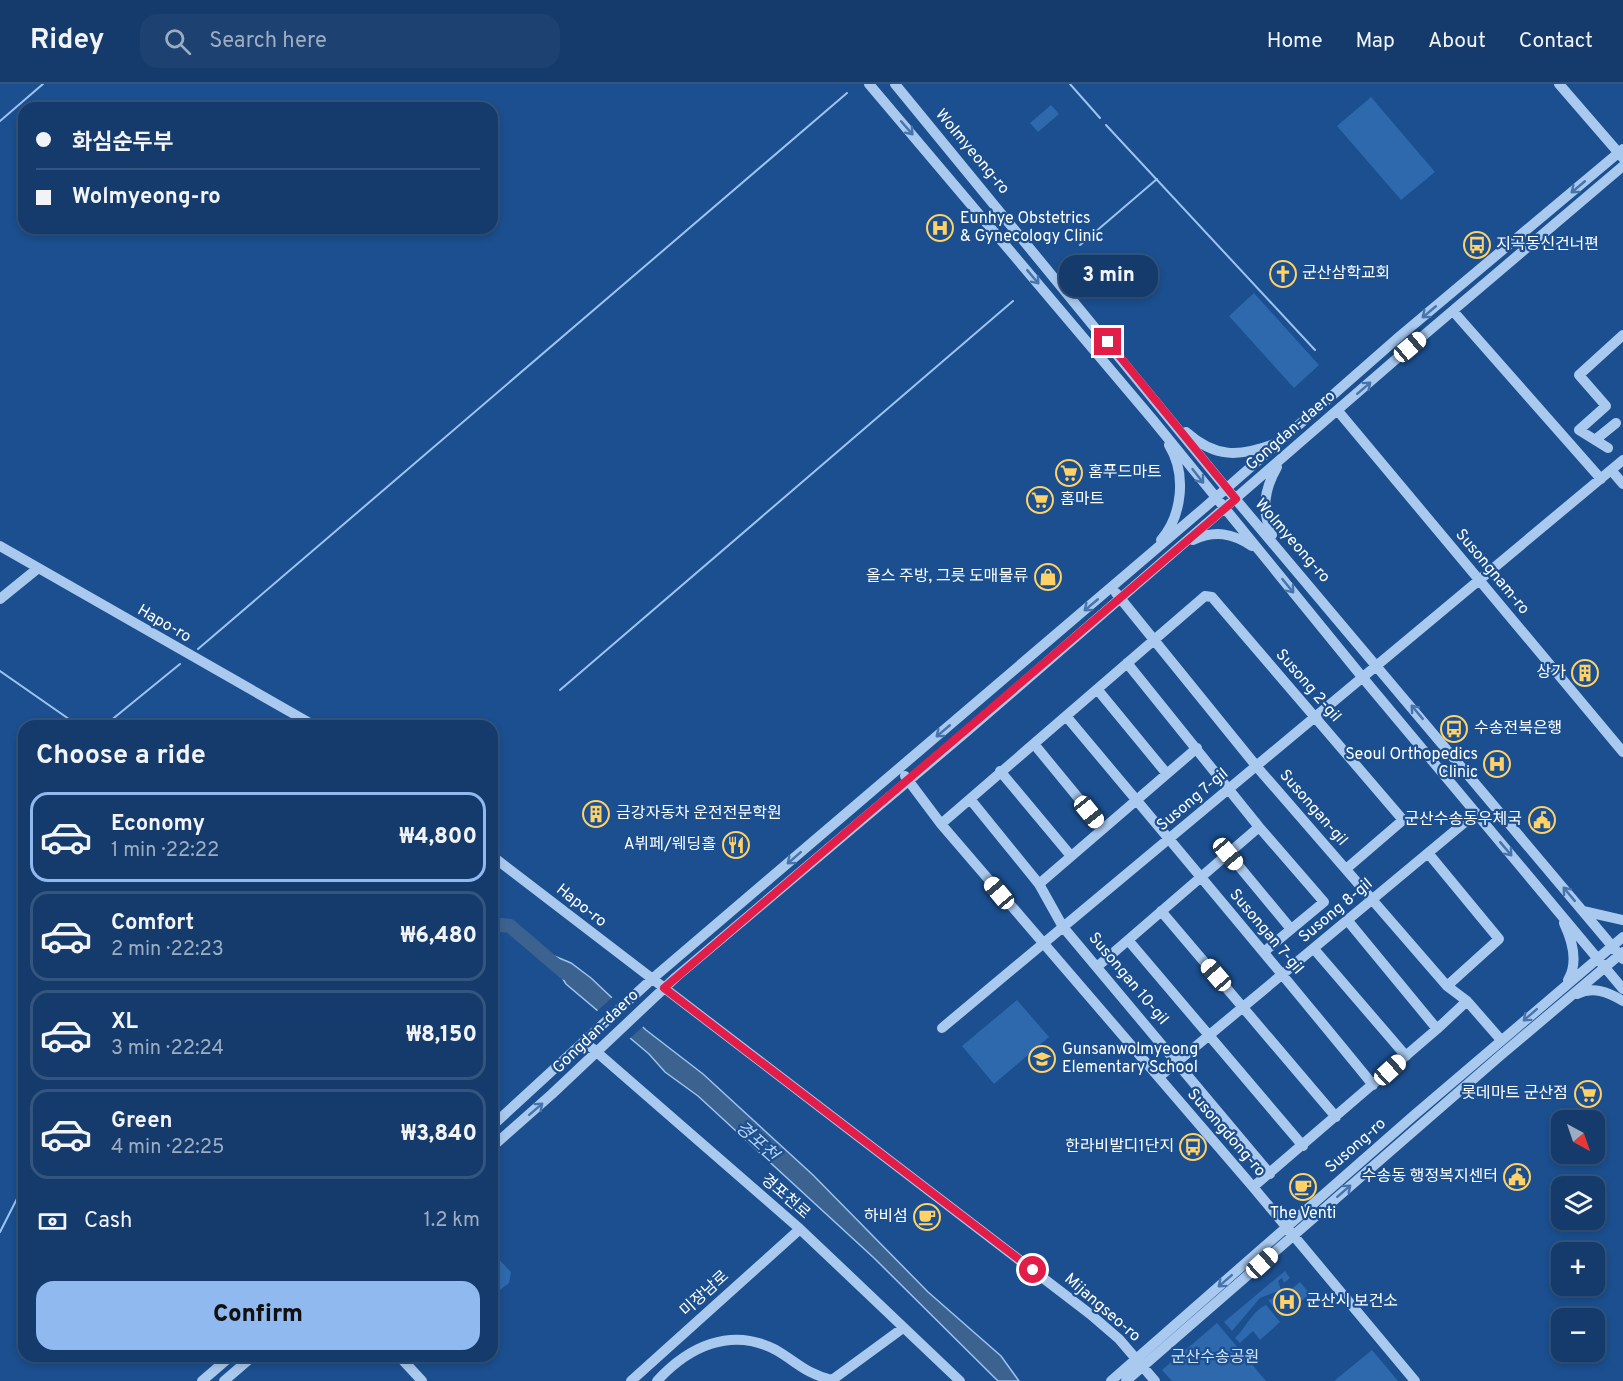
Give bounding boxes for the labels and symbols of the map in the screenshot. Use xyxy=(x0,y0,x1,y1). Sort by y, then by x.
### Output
street label: Wolmyeong-ro xyxy=(931,105,1014,199)
one-way arrow xyxy=(900,120,914,135)
one-way arrow xyxy=(1571,180,1586,194)
place label: Eunhye Obstetrics & Gynecology Clinic xyxy=(960,209,1104,247)
hospital icon: Eunhye Obstetrics & Gynecology Clinic xyxy=(925,213,955,243)
bus stop icon: 지곡동신건너편 xyxy=(1462,230,1492,260)
place label: 지곡동신건너편 xyxy=(1496,235,1599,255)
callout: 3 min xyxy=(1058,255,1158,297)
church icon: 군산삼학교회 xyxy=(1268,259,1298,289)
place label: 군산삼학교회 xyxy=(1302,264,1390,284)
one-way arrow xyxy=(1026,269,1040,284)
one-way arrow xyxy=(1421,306,1437,319)
route end xyxy=(1094,328,1121,355)
car xyxy=(1390,329,1430,365)
one-way arrow xyxy=(1356,381,1371,395)
street label: Gongdan-daero xyxy=(1242,387,1340,475)
supermarket icon: 홈푸드마트 xyxy=(1054,458,1084,488)
place label: 홈푸드마트 xyxy=(1088,463,1162,483)
one-way arrow xyxy=(1191,467,1204,483)
supermarket icon: 홈마트 xyxy=(1025,485,1055,515)
place label: 홈마트 xyxy=(1060,490,1104,510)
street label: Wolmyeong-ro xyxy=(1250,495,1334,587)
street label: Susongnam-ro xyxy=(1450,525,1534,619)
shop icon: 올스 주방, 그릇 도매물류 xyxy=(1033,562,1063,592)
place label: 올스 주방, 그릇 도매물류 xyxy=(866,567,1028,587)
one-way arrow xyxy=(1282,578,1295,594)
one-way arrow xyxy=(1084,598,1099,612)
street label: Hapo-ro xyxy=(134,601,194,647)
street label: Susong 2-gil xyxy=(1271,645,1345,727)
building icon: 상가 xyxy=(1570,658,1600,688)
place label: 상가 xyxy=(1537,663,1566,683)
one-way arrow xyxy=(1410,705,1424,720)
bus stop icon: 수송전북은행 xyxy=(1439,714,1469,744)
place label: 수송전북은행 xyxy=(1474,719,1562,739)
one-way arrow xyxy=(936,724,951,738)
place label: Seoul Orthopedics Clinic xyxy=(1345,745,1478,783)
hospital icon: Seoul Orthopedics Clinic xyxy=(1482,749,1512,779)
street label: Susong 7-gil xyxy=(1153,764,1233,836)
street label: Susongan-gil xyxy=(1274,766,1352,850)
car xyxy=(1071,792,1107,832)
building icon: 금강자동차 운전전문학원 xyxy=(581,799,611,829)
place label: 금강자동차 운전전문학원 xyxy=(616,804,782,824)
public building icon: 군산수송동우체국 xyxy=(1527,805,1557,835)
place label: 군산수송동우체국 xyxy=(1404,810,1522,830)
restaurant icon: A뷔페/웨딩홀 xyxy=(721,830,751,860)
car xyxy=(1210,834,1246,874)
place label: A뷔페/웨딩홀 xyxy=(624,835,716,855)
one-way arrow xyxy=(1500,841,1513,857)
one-way arrow xyxy=(787,850,803,864)
car xyxy=(981,873,1017,913)
street label: Susong 8-gil xyxy=(1295,874,1377,948)
street label: Hapo-ro xyxy=(552,880,610,932)
street label: Susongan 7-gil xyxy=(1225,885,1307,979)
one-way arrow xyxy=(1562,887,1576,902)
street label: Susongan 10-gil xyxy=(1084,929,1172,1029)
car xyxy=(1197,956,1235,994)
street label: Gongdan-daero xyxy=(549,986,643,1078)
one-way arrow xyxy=(1523,1008,1538,1022)
place label: Gunsanwolmyeong Elementary School xyxy=(1062,1040,1198,1078)
school or university icon: Gunsanwolmyeong Elementary School xyxy=(1027,1044,1057,1074)
car xyxy=(1371,1051,1409,1089)
supermarket icon: 롯데마트 군산점 xyxy=(1573,1079,1603,1109)
place label: 롯데마트 군산점 xyxy=(1461,1084,1568,1104)
street label: Susongdong-ro xyxy=(1182,1085,1270,1181)
one-way arrow xyxy=(528,1102,543,1116)
north arrow xyxy=(1551,1110,1605,1164)
street label: Susong-ro xyxy=(1321,1114,1391,1178)
water label: 경포천 xyxy=(730,1117,784,1169)
bus stop icon: 한라비발디1단지 xyxy=(1178,1132,1208,1162)
place label: 한라비발디1단지 xyxy=(1065,1137,1174,1157)
public building icon: 수송동 행정복지센터 xyxy=(1502,1162,1532,1192)
place label: 수송동 행정복지센터 xyxy=(1362,1167,1498,1187)
street label: 경포천로 xyxy=(756,1170,814,1224)
cafe icon: The Venti xyxy=(1288,1172,1318,1202)
one-way arrow xyxy=(1336,1184,1352,1197)
cafe icon: 하비섬 xyxy=(912,1202,942,1232)
place label: The Venti xyxy=(1270,1204,1336,1224)
place label: 하비섬 xyxy=(864,1207,908,1227)
car xyxy=(1243,1244,1281,1282)
route start xyxy=(1019,1256,1046,1283)
street label: 미장남로 xyxy=(676,1267,734,1321)
street label: Mijangseo-ro xyxy=(1060,1269,1144,1347)
one-way arrow xyxy=(1218,1274,1233,1288)
hospital icon: 군산시 보건소 xyxy=(1272,1287,1302,1317)
place label: 군산시 보건소 xyxy=(1306,1292,1398,1312)
park label: 군산수송공원 xyxy=(1171,1348,1259,1368)

